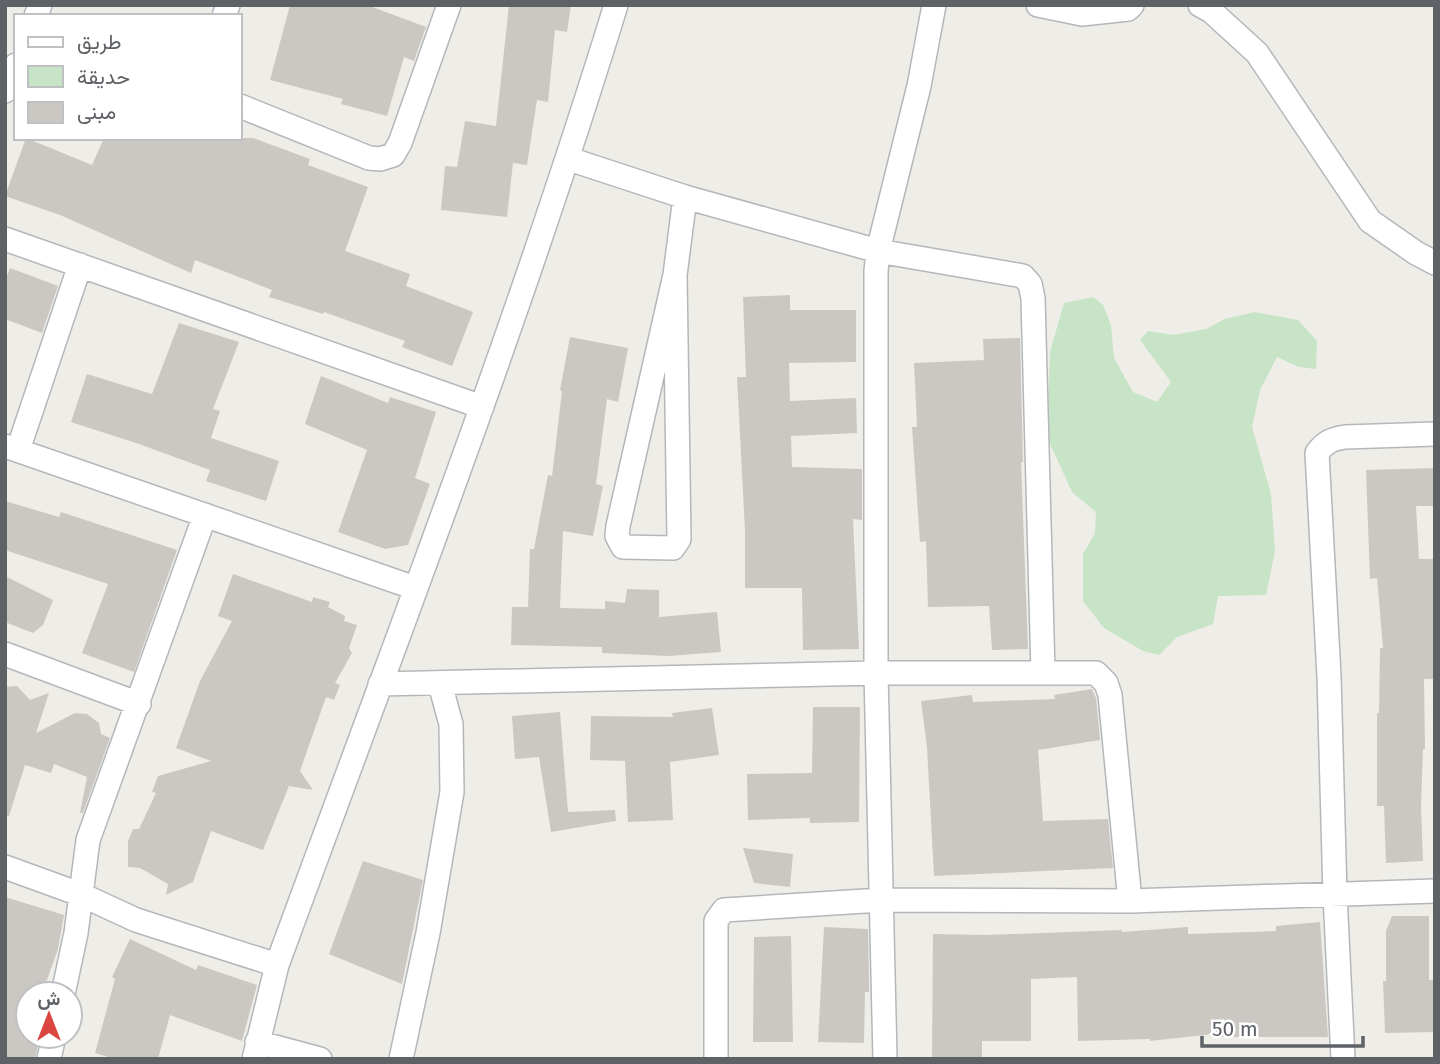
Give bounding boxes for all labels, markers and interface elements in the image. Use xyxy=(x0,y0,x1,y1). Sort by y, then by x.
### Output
legend xyxy=(14,14,242,140)
text: طريق xyxy=(77,29,122,55)
text: حديقة xyxy=(77,64,130,90)
text: مبنى xyxy=(77,99,116,125)
north arrow xyxy=(14,980,84,1050)
text: ش xyxy=(38,987,61,1010)
scale bar xyxy=(1202,1004,1363,1048)
text: 50 m xyxy=(1212,1016,1258,1042)

